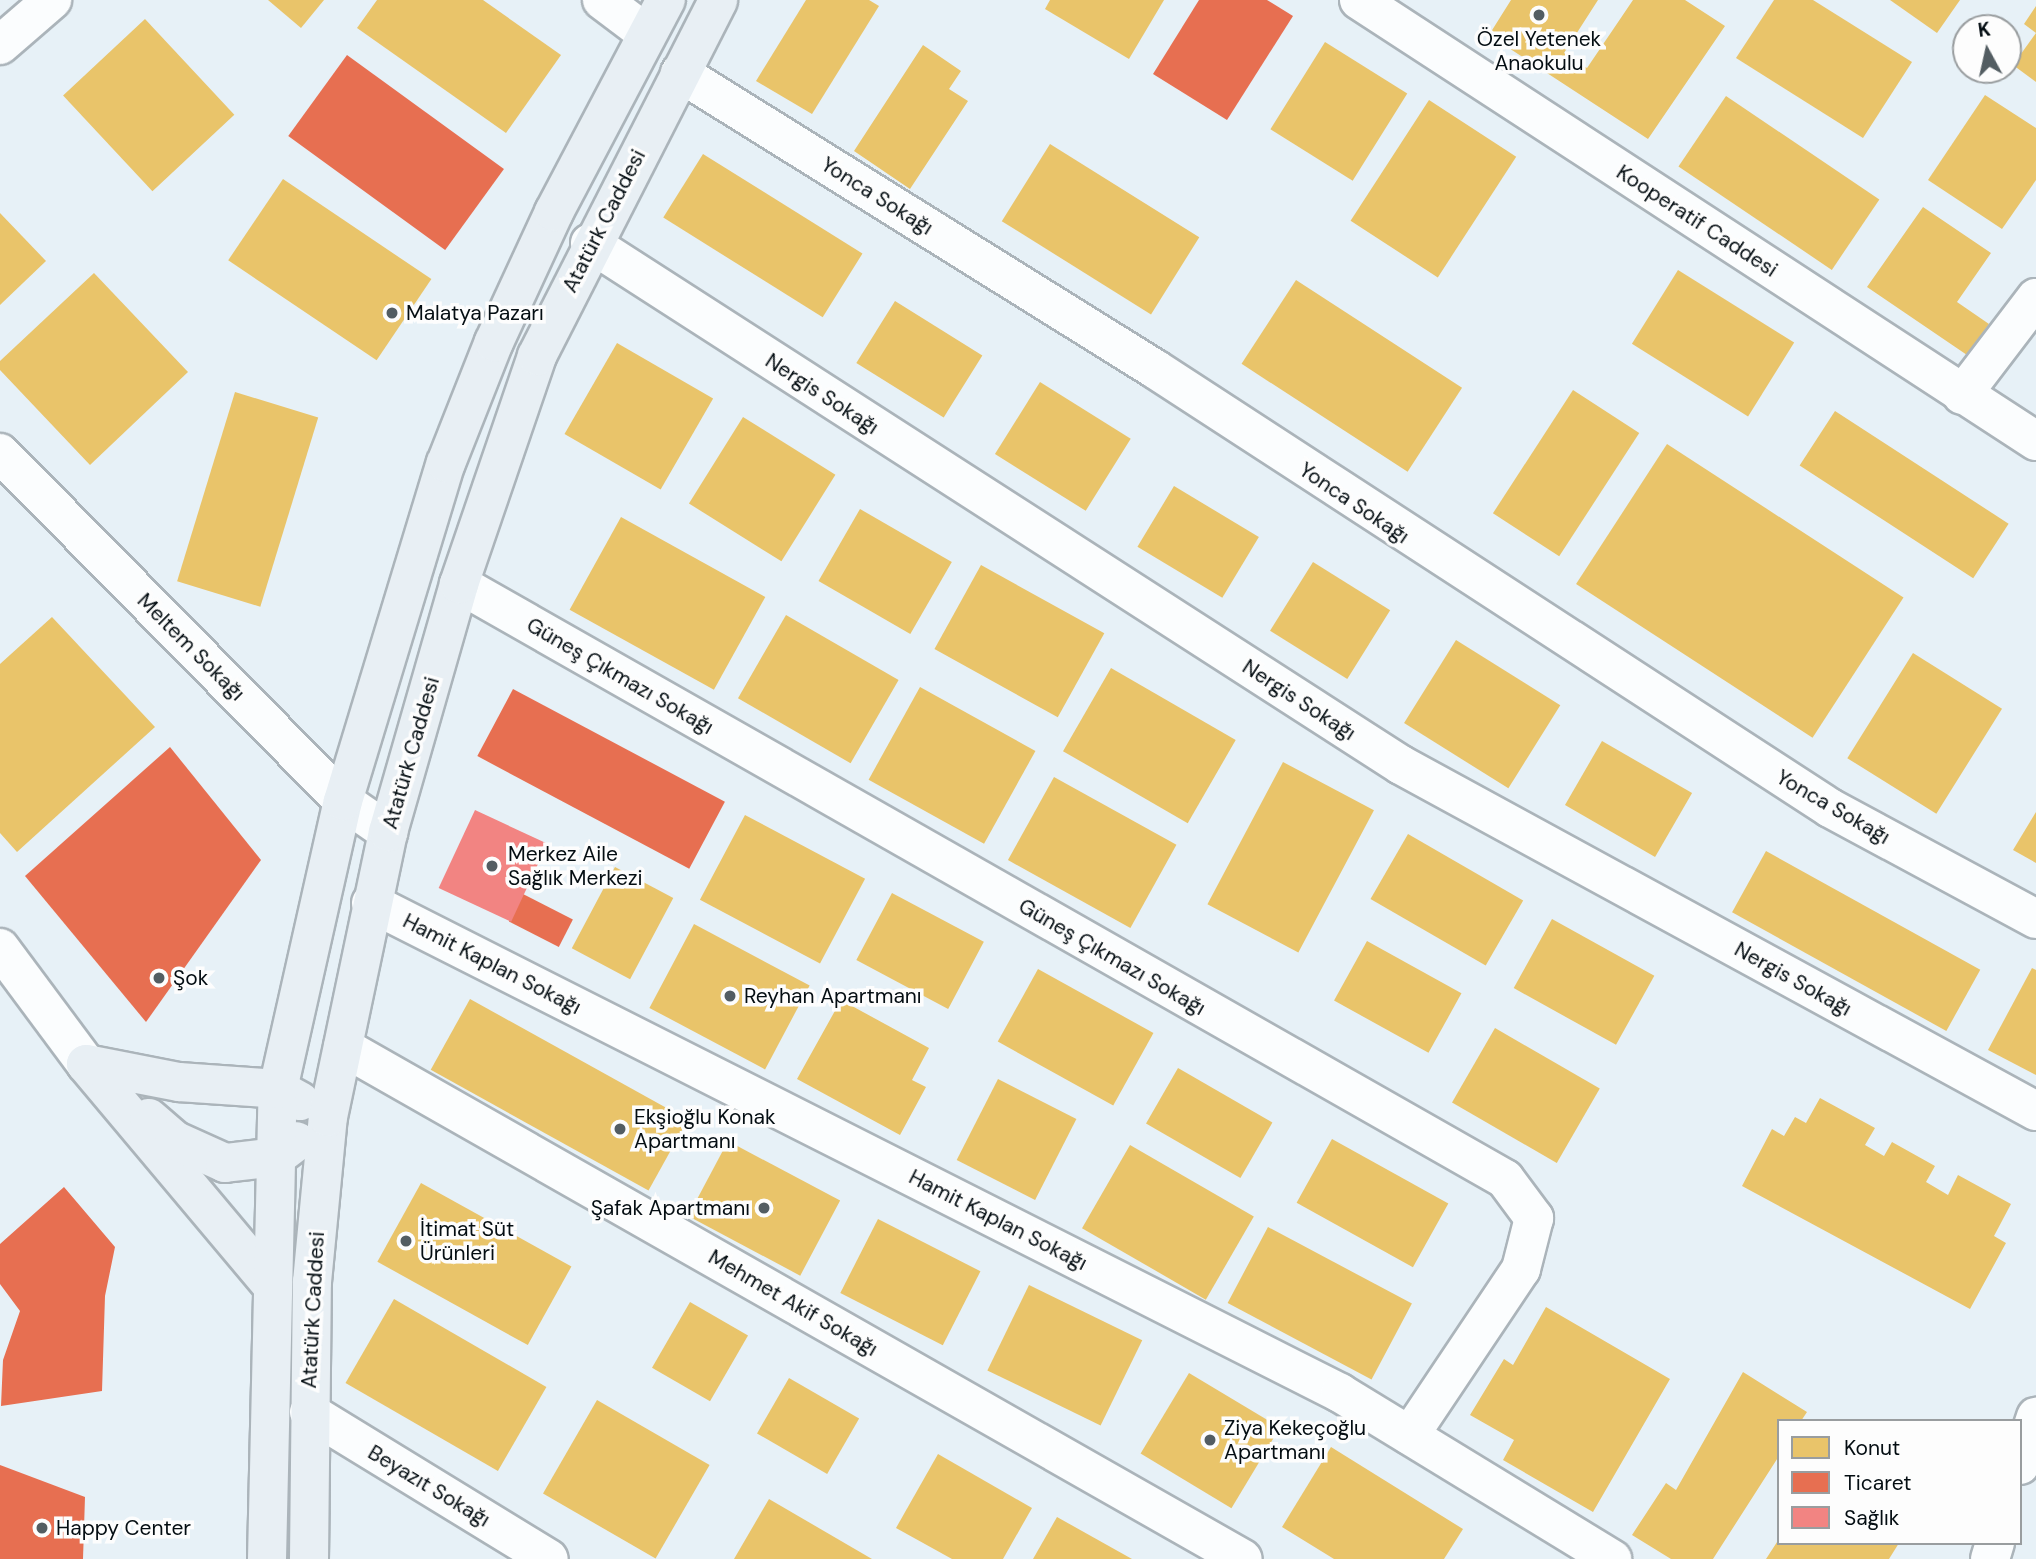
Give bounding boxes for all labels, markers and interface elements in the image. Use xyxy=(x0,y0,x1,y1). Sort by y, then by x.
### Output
marker: Özel Yetenek Anaokulu xyxy=(1531,7,1547,23)
north arrow xyxy=(1952,14,2022,84)
text: K xyxy=(1976,16,1992,43)
place label: Özel Yetenek Anaokulu xyxy=(1477,26,1601,76)
street label: Atatürk Caddesi xyxy=(557,145,651,297)
street label: Yonca Sokağı xyxy=(817,152,937,240)
street label: Kooperatif Caddesi xyxy=(1612,160,1782,282)
place label: Malatya Pazarı xyxy=(406,300,544,326)
marker: Malatya Pazarı xyxy=(384,305,400,321)
street label: Nergis Sokağı xyxy=(761,348,883,440)
street label: Yonca Sokağı xyxy=(1294,457,1414,549)
street label: Meltem Sokağı xyxy=(132,588,250,706)
street label: Güneş Çıkmazı Sokağı xyxy=(522,612,718,740)
street label: Nergis Sokağı xyxy=(1238,654,1360,746)
street label: Atatürk Caddesi xyxy=(377,674,445,832)
street label: Yonca Sokağı xyxy=(1772,764,1894,850)
place label: Merkez Aile Sağlık Merkezi xyxy=(508,841,643,891)
marker: Merkez Aile Sağlık Merkezi xyxy=(482,856,502,876)
street label: Güneş Çıkmazı Sokağı xyxy=(1014,893,1210,1021)
street label: Hamit Kaplan Sokağı xyxy=(399,908,585,1020)
street label: Nergis Sokağı xyxy=(1730,937,1856,1021)
place label: Şok xyxy=(173,965,208,991)
marker: Şok xyxy=(151,970,167,986)
place label: Reyhan Apartmanı xyxy=(744,983,922,1009)
marker: Reyhan Apartmanı xyxy=(722,988,738,1004)
place label: Ekşioğlu Konak Apartmanı xyxy=(634,1104,776,1154)
marker: Ekşioğlu Konak Apartmanı xyxy=(612,1121,628,1137)
street label: Hamit Kaplan Sokağı xyxy=(905,1164,1091,1276)
place label: Şafak Apartmanı xyxy=(591,1195,750,1221)
marker: Şafak Apartmanı xyxy=(756,1200,772,1216)
place label: İtimat Süt Ürünleri xyxy=(420,1216,514,1266)
street label: Atatürk Caddesi xyxy=(296,1231,330,1389)
marker: İtimat Süt Ürünleri xyxy=(398,1233,414,1249)
street label: Mehmet Akif Sokağı xyxy=(704,1244,882,1362)
place label: Ziya Kekeçoğlu Apartmanı xyxy=(1224,1415,1366,1465)
legend xyxy=(1777,1419,2022,1545)
marker: Ziya Kekeçoğlu Apartmanı xyxy=(1202,1432,1218,1448)
text: Konut xyxy=(1844,1434,1900,1462)
street label: Beyazıt Sokağı xyxy=(363,1440,495,1532)
text: Ticaret xyxy=(1844,1469,1911,1497)
text: Sağlık xyxy=(1844,1504,1899,1532)
place label: Happy Center xyxy=(56,1515,191,1541)
marker: Happy Center xyxy=(34,1520,50,1536)

